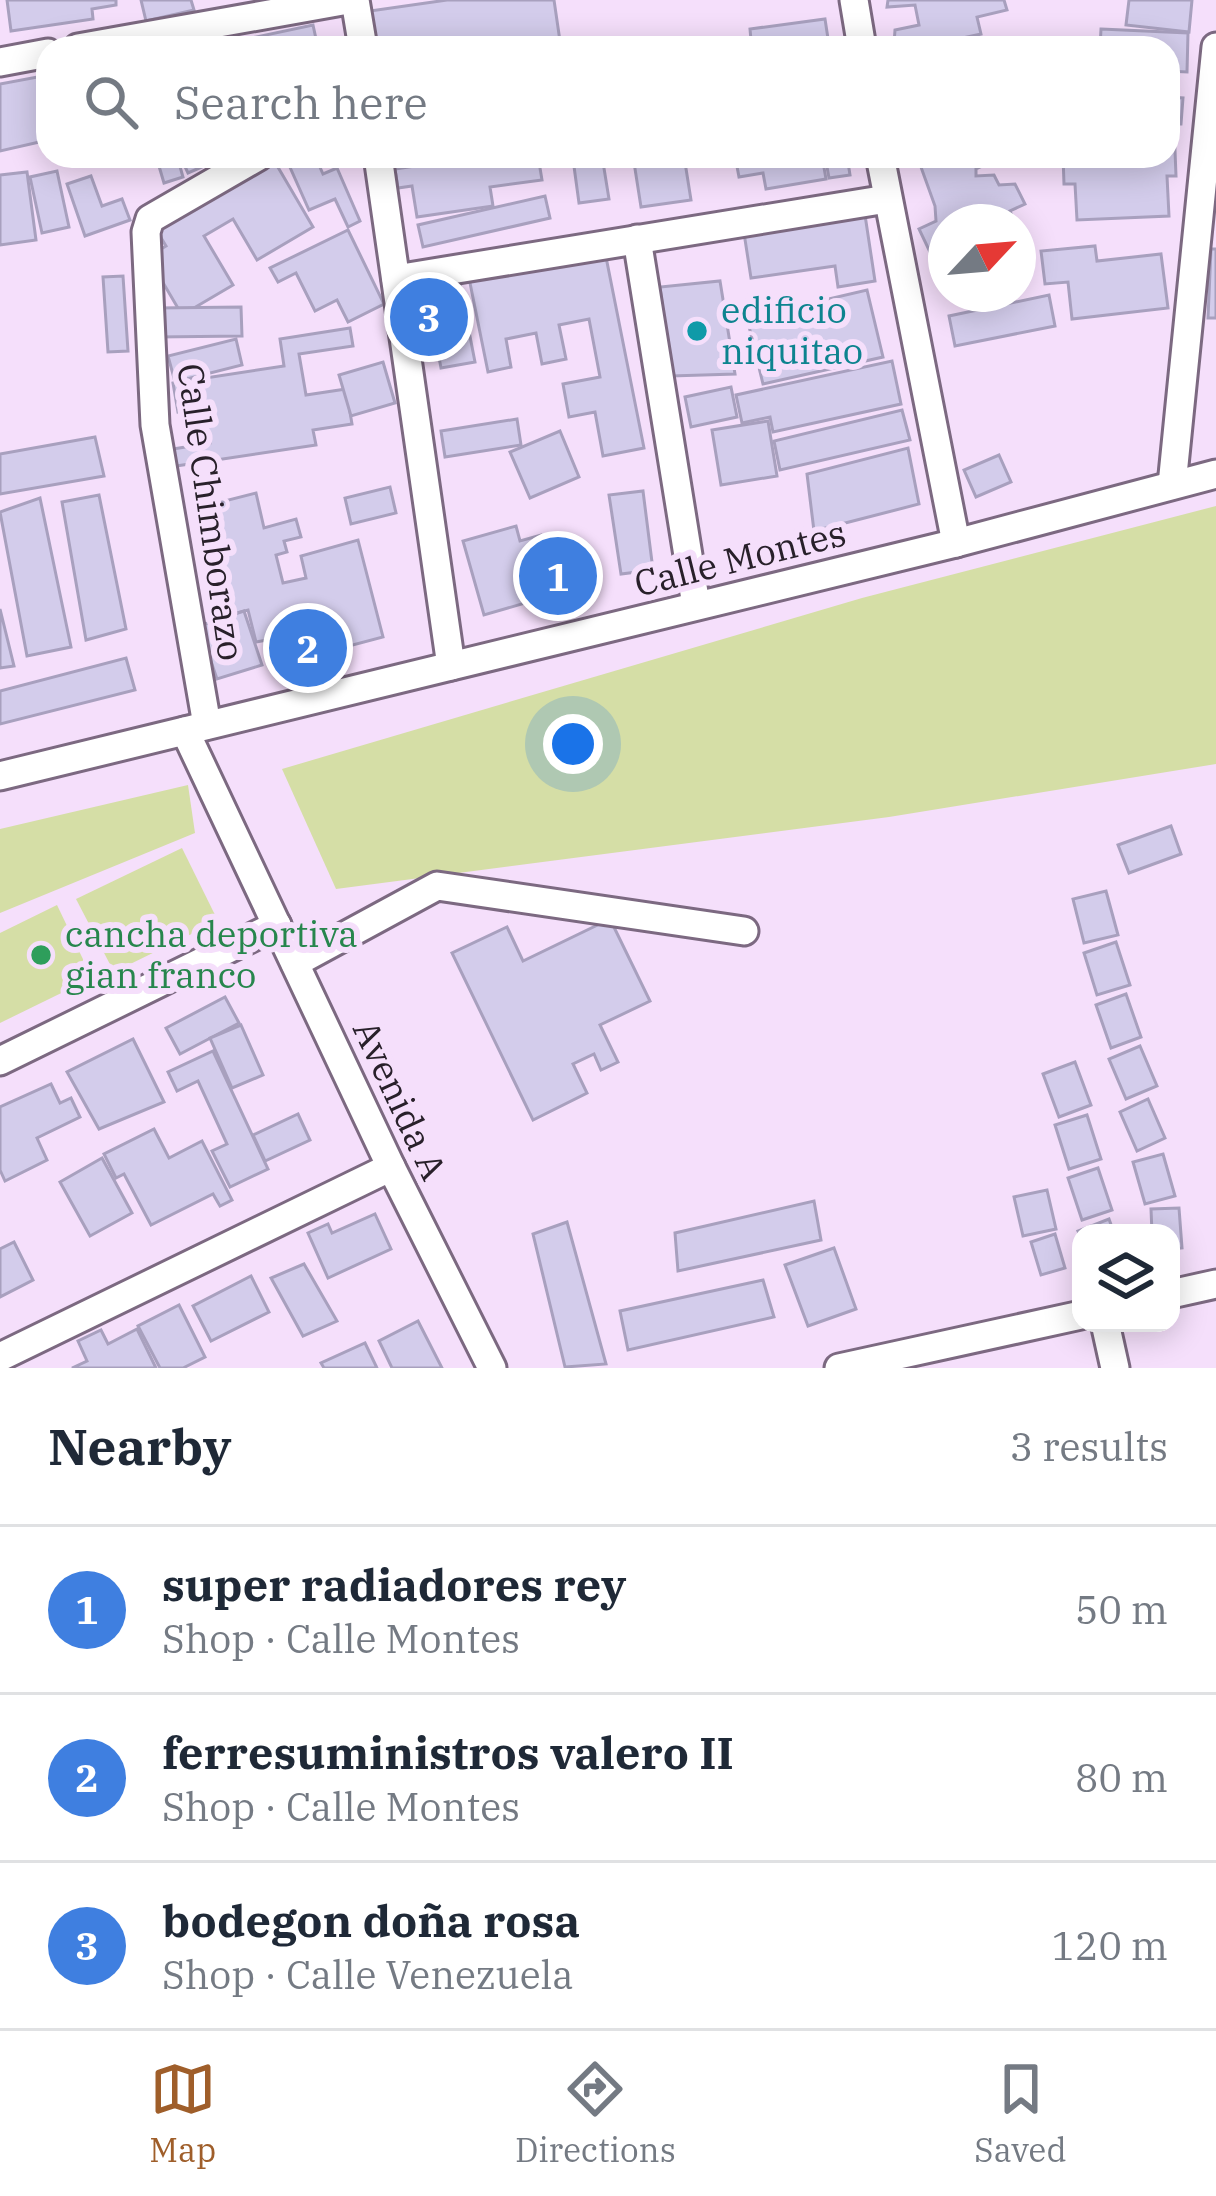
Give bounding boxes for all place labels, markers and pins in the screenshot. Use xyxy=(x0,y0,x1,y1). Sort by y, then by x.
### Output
pin: 3 xyxy=(390,272,468,362)
place label: edificio niquitao xyxy=(721,286,863,374)
marker: edificio niquitao xyxy=(684,318,710,344)
pin: 1 xyxy=(519,531,597,621)
pin: 2 xyxy=(269,603,347,693)
place label: cancha deportiva gian franco xyxy=(65,910,358,998)
marker: cancha deportiva gian franco xyxy=(28,942,54,968)

